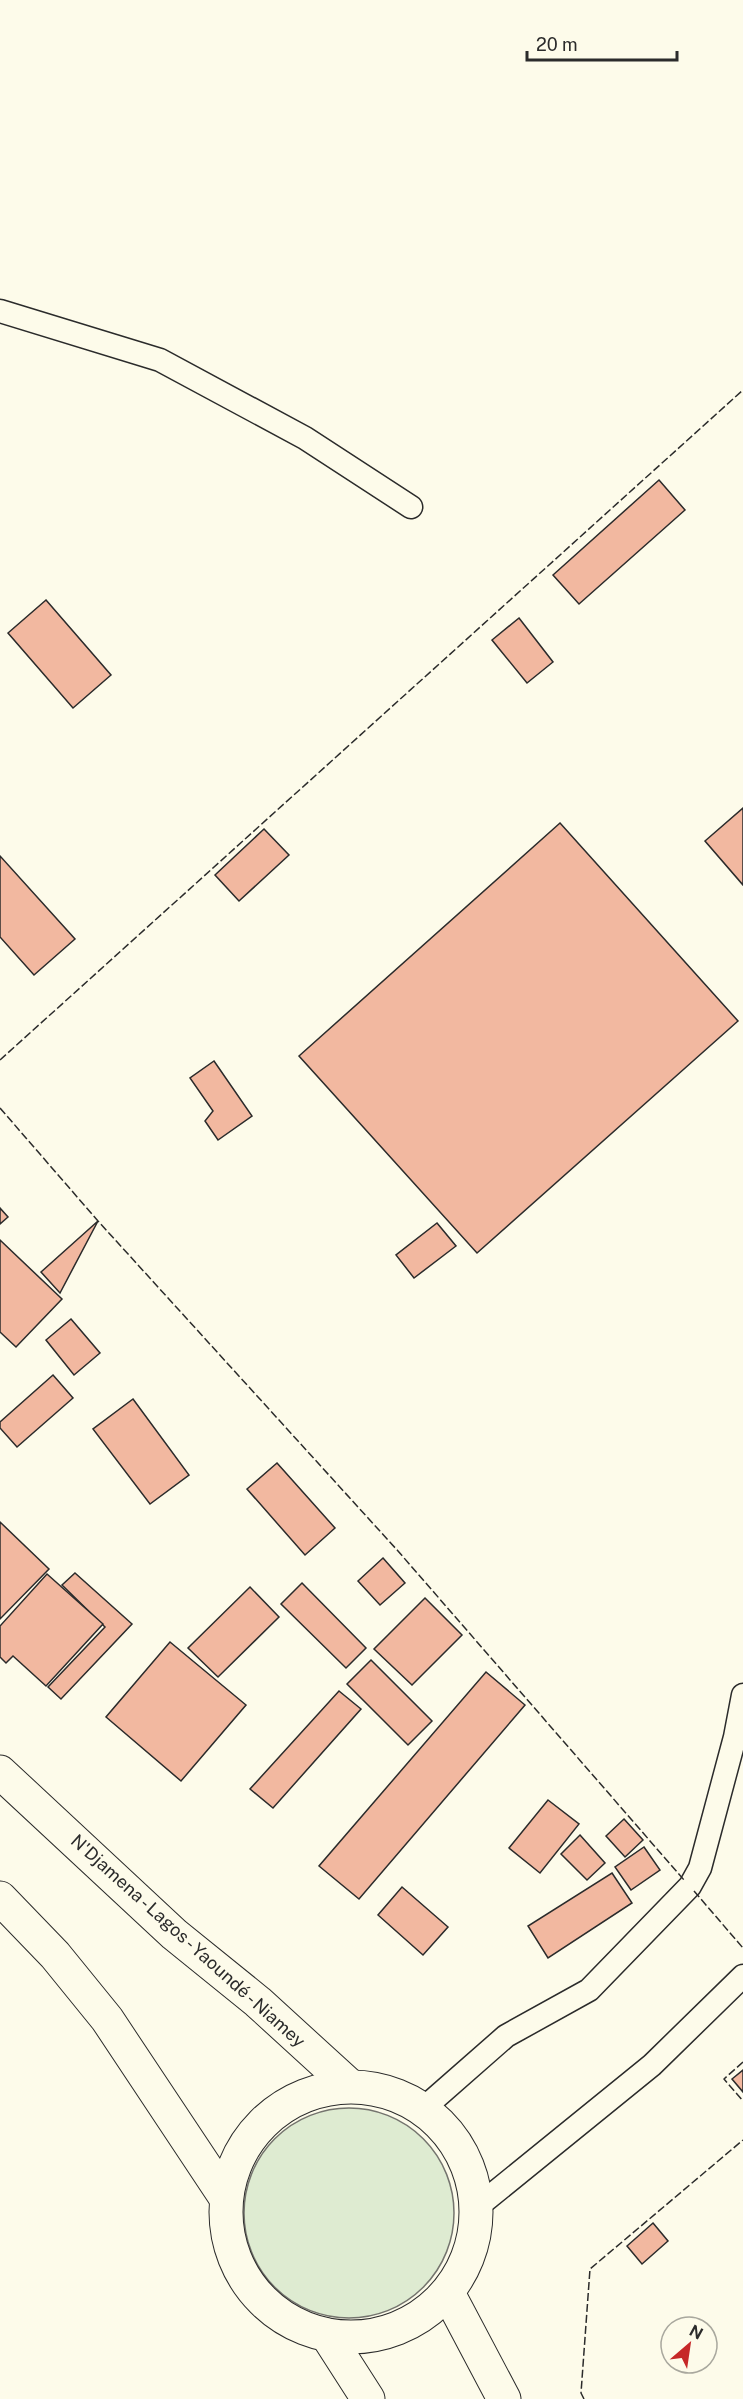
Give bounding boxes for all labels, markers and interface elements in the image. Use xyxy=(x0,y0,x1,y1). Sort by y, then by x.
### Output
scale bar xyxy=(527,24,677,62)
text: 20 m xyxy=(536,34,578,55)
street label: N'Djamena - Lagos - Yaoundé - Niamey xyxy=(67,1830,310,2052)
north arrow xyxy=(659,2315,719,2375)
text: N xyxy=(686,2321,706,2344)

